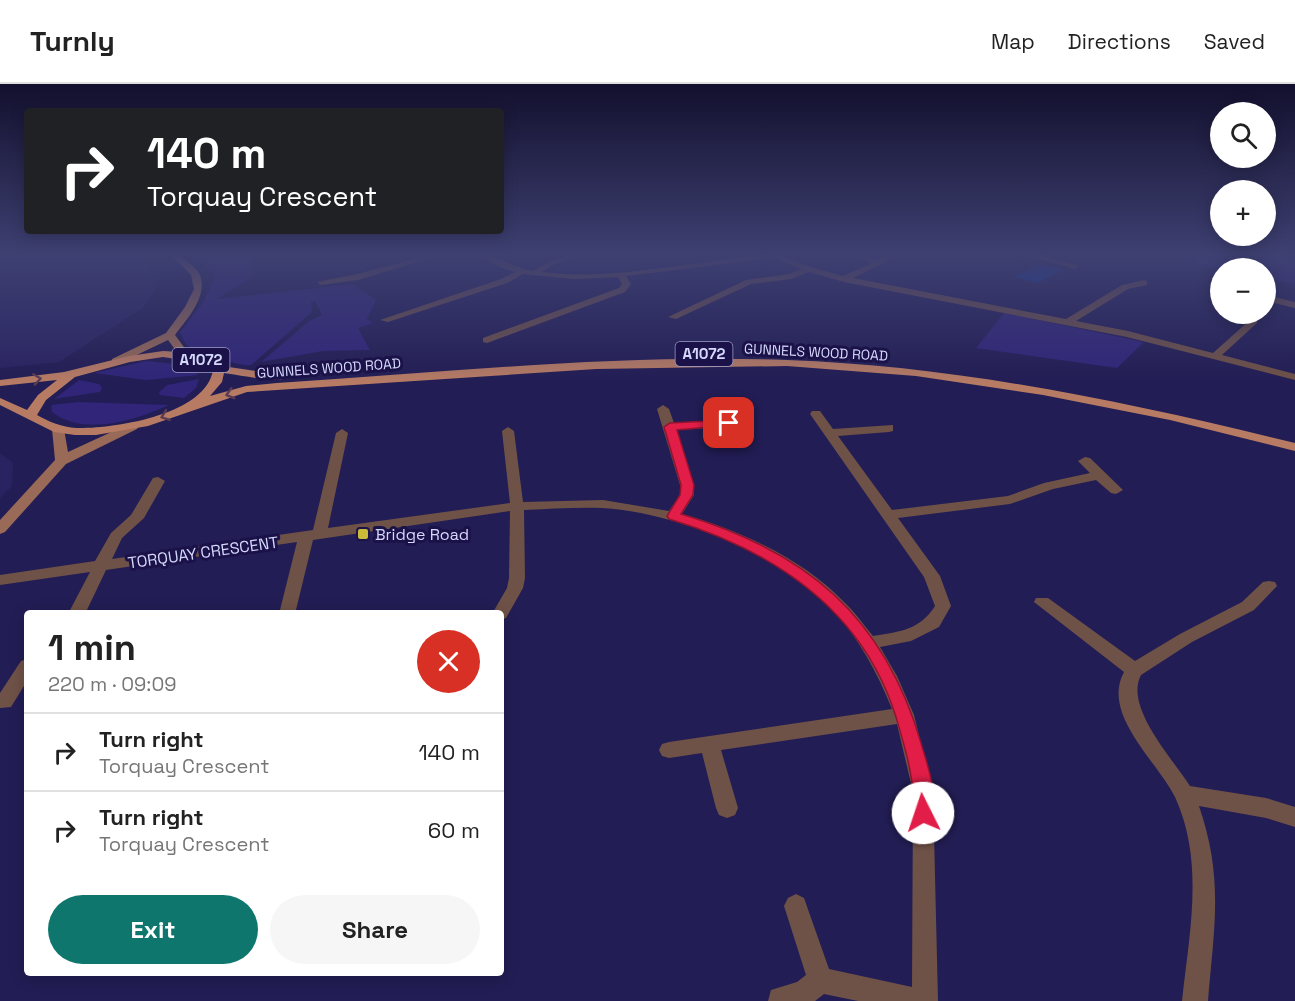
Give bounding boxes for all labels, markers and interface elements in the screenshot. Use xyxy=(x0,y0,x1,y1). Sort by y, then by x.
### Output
text: Turnly xyxy=(30,23,115,59)
text: Map xyxy=(991,28,1035,55)
text: Directions xyxy=(1068,28,1171,55)
text: Saved xyxy=(1204,28,1265,55)
map controls xyxy=(1210,102,1276,324)
button: search xyxy=(1210,102,1276,168)
text: 140 m xyxy=(147,127,266,180)
icon: right xyxy=(48,132,126,210)
text: Torquay Crescent xyxy=(147,179,377,214)
button: + xyxy=(1210,180,1276,246)
button: − xyxy=(1210,258,1276,324)
street label: GUNNELS WOOD ROAD xyxy=(743,339,889,365)
road number: A1072 xyxy=(676,342,732,366)
road number: A1072 xyxy=(172,348,230,372)
street label: GUNNELS WOOD ROAD xyxy=(256,354,402,382)
one-way arrow xyxy=(33,374,42,386)
one-way arrow xyxy=(225,387,236,399)
pin xyxy=(703,397,754,448)
icon: arrive xyxy=(712,406,745,439)
one-way arrow xyxy=(160,409,171,421)
place label: Bridge Road xyxy=(375,524,469,545)
marker: Bridge Road xyxy=(356,527,370,541)
street label: TORQUAY CRESCENT xyxy=(126,532,280,573)
text: 1 min xyxy=(48,625,136,671)
button: close xyxy=(417,630,480,693)
text: 220 m · 09:09 xyxy=(48,671,176,697)
text: Turn right xyxy=(99,725,204,753)
icon: right xyxy=(48,736,81,769)
text: 140 m xyxy=(418,738,480,766)
text: Torquay Crescent xyxy=(99,753,269,779)
position arrow xyxy=(891,781,955,845)
text: Turn right xyxy=(99,803,204,831)
icon: right xyxy=(48,814,81,847)
text: 60 m xyxy=(428,816,480,844)
text: Torquay Crescent xyxy=(99,831,269,857)
button: Exit xyxy=(48,895,258,964)
button: Share xyxy=(270,895,480,964)

